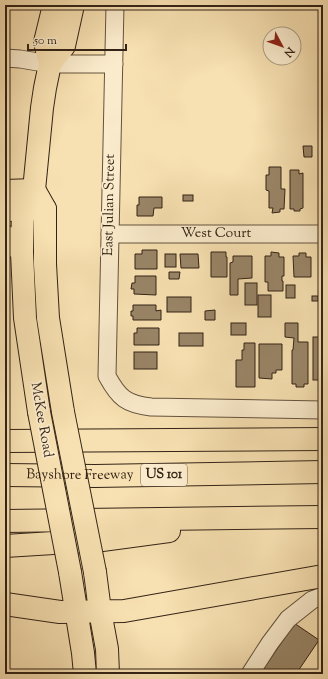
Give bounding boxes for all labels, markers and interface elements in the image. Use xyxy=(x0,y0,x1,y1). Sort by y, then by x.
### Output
scale bar xyxy=(28,26,126,52)
north arrow xyxy=(262,26,302,66)
text: 50 m xyxy=(33,32,57,50)
text: N xyxy=(280,43,298,61)
street label: East Julian Street xyxy=(99,154,121,256)
street label: West Court xyxy=(181,224,252,244)
street label: McKee Road xyxy=(25,381,57,459)
road number: US 101 xyxy=(141,464,187,486)
street label: Bayshore Freeway xyxy=(26,465,134,486)

